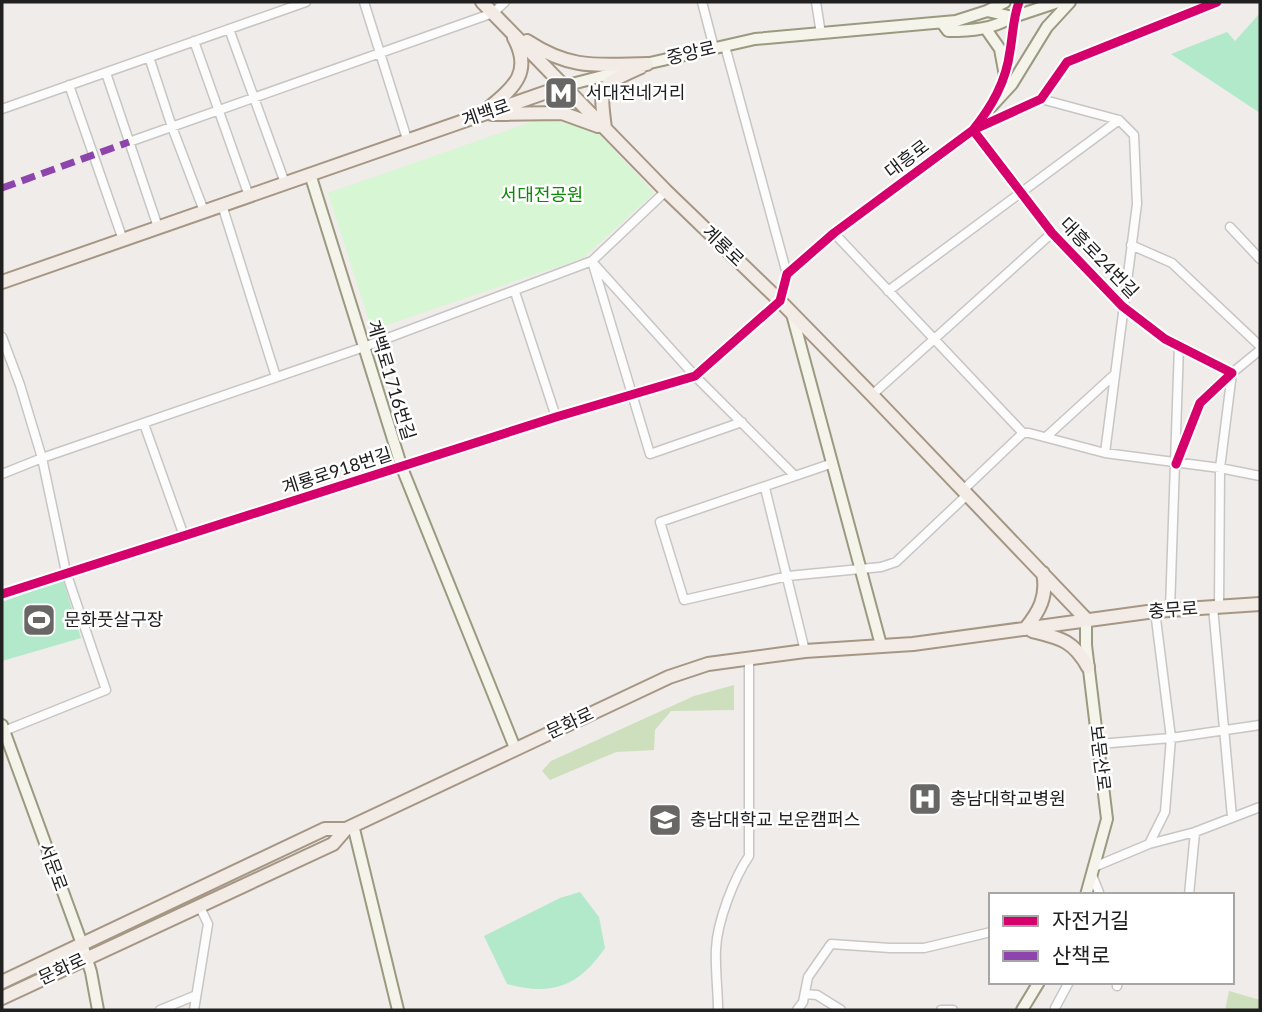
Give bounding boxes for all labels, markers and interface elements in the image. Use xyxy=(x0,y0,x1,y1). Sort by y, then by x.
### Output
street label: 중앙로 xyxy=(664,36,717,68)
metro station icon: 서대전네거리 xyxy=(542,74,580,112)
place label: 서대전네거리 xyxy=(586,81,685,103)
street label: 계백로 xyxy=(459,94,513,131)
street label: 대흥로 xyxy=(880,134,933,182)
park label: 서대전공원 xyxy=(501,183,583,205)
street label: 대흥로24번길 xyxy=(1056,212,1144,302)
street label: 계룡로 xyxy=(698,220,749,270)
street label: 계백로1716번길 xyxy=(363,317,421,442)
street label: 계룡로918번길 xyxy=(279,442,394,498)
street label: 충무로 xyxy=(1147,596,1198,622)
sports icon: 문화풋살구장 xyxy=(20,601,58,639)
place label: 문화풋살구장 xyxy=(64,608,163,630)
street label: 문화로 xyxy=(542,702,597,743)
street label: 보문산로 xyxy=(1086,724,1116,792)
hospital icon: 충남대학교병원 xyxy=(906,780,944,818)
place label: 충남대학교병원 xyxy=(950,787,1066,809)
school or university icon: 충남대학교 보운캠퍼스 xyxy=(646,801,684,839)
place label: 충남대학교 보운캠퍼스 xyxy=(690,808,860,830)
street label: 서문로 xyxy=(35,840,73,894)
legend xyxy=(989,893,1234,984)
text: 자전거길 xyxy=(1052,907,1129,932)
text: 산책로 xyxy=(1052,942,1110,967)
street label: 문화로 xyxy=(34,948,89,989)

